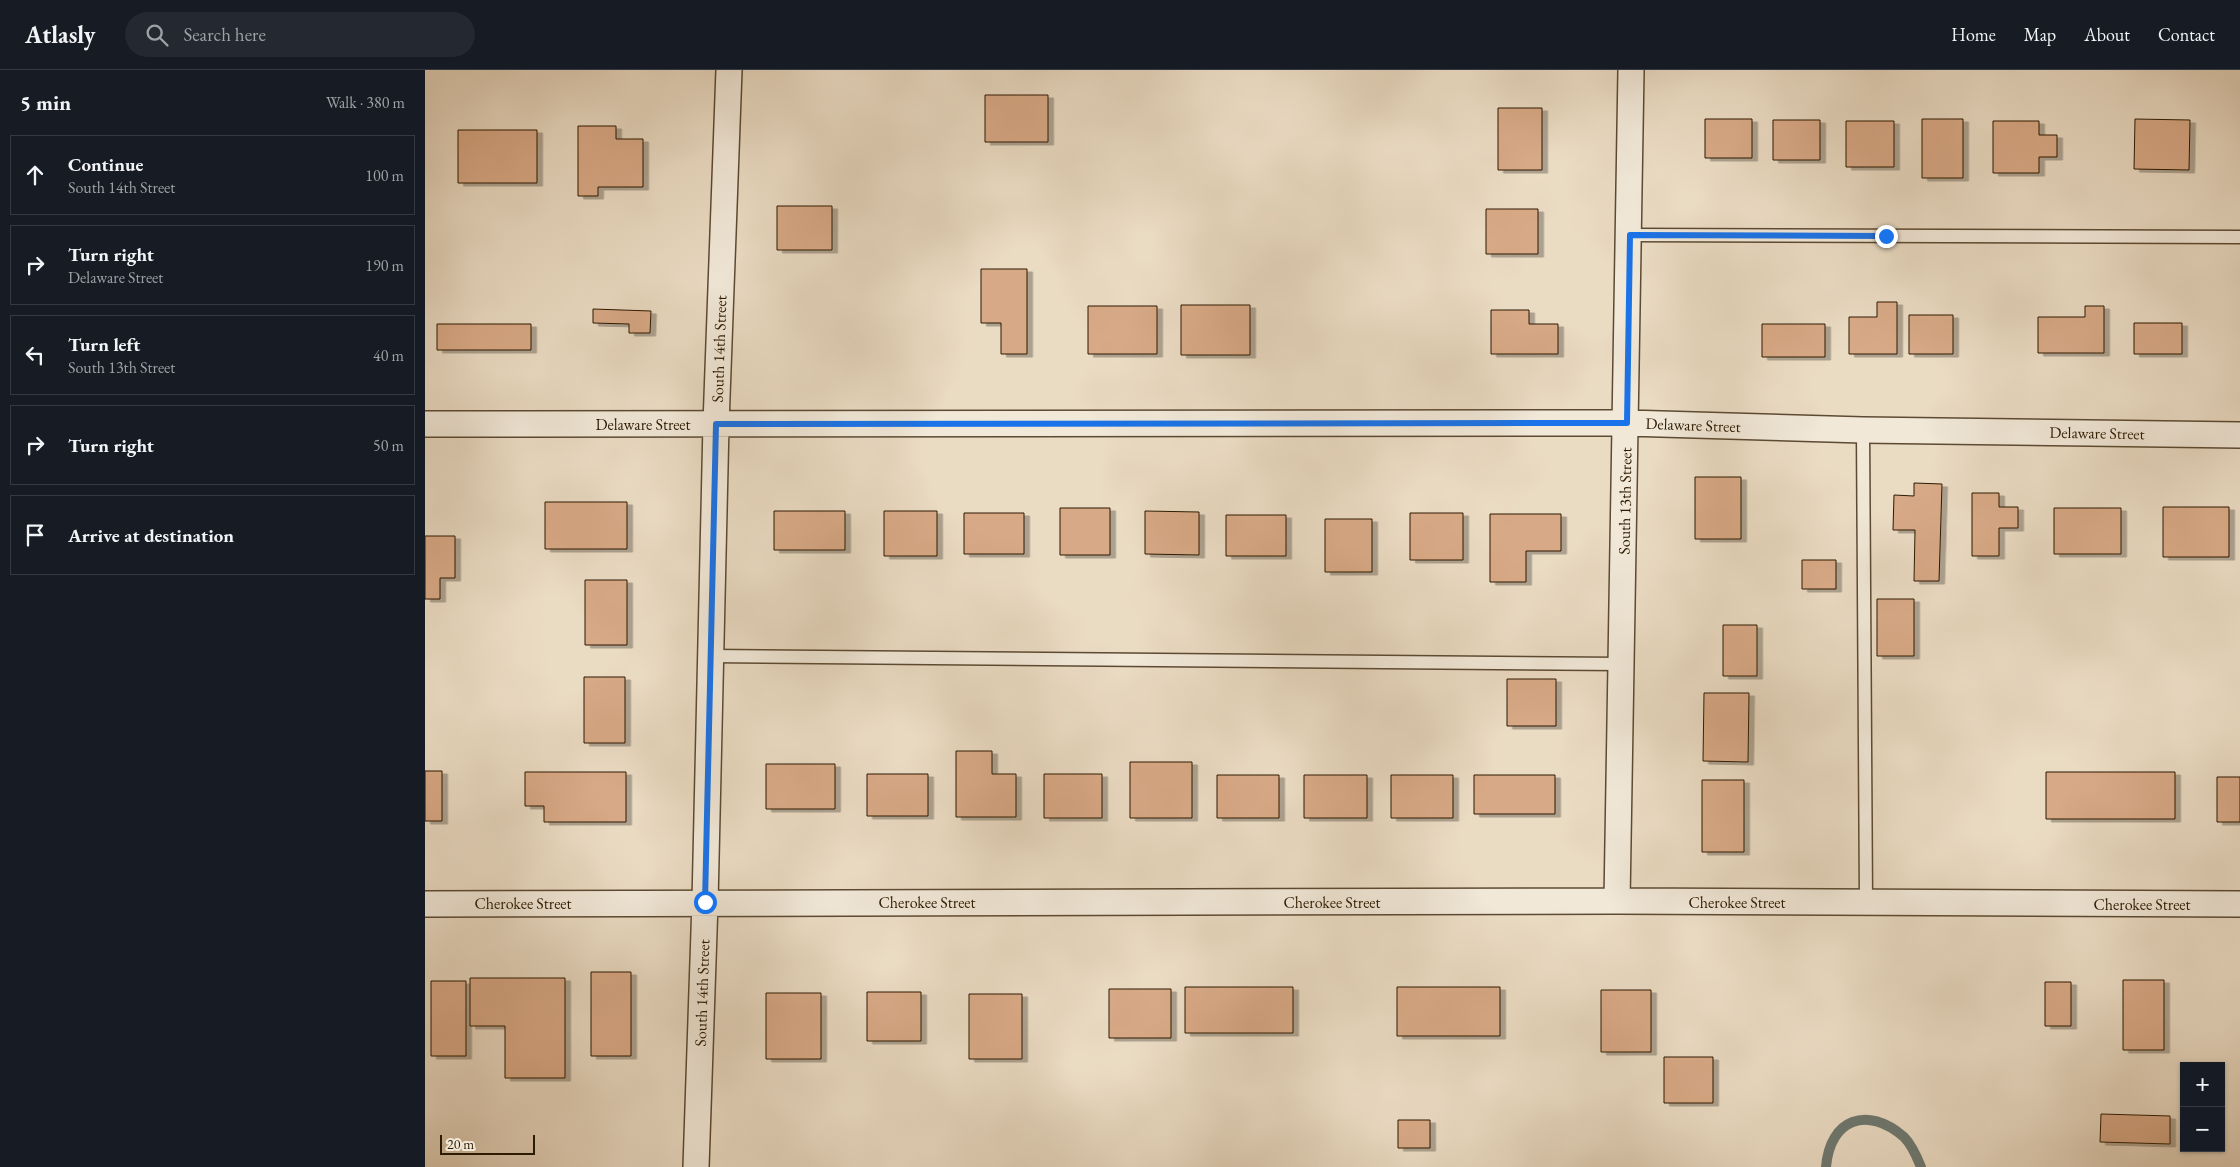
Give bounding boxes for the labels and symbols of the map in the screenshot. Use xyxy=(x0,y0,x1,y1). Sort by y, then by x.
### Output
route end xyxy=(1875,225,1898,248)
street label: South 14th Street xyxy=(707,295,731,403)
street label: Delaware Street xyxy=(1645,413,1741,437)
street label: Delaware Street xyxy=(595,414,691,435)
street label: Delaware Street xyxy=(2049,422,2145,444)
street label: South 13th Street xyxy=(1614,447,1636,555)
route start xyxy=(694,891,717,914)
street label: Cherokee Street xyxy=(878,892,976,913)
street label: Cherokee Street xyxy=(1283,892,1381,913)
street label: Cherokee Street xyxy=(1688,892,1786,913)
street label: Cherokee Street xyxy=(474,893,572,914)
street label: Cherokee Street xyxy=(2093,894,2191,915)
street label: South 14th Street xyxy=(690,939,714,1047)
scale bar xyxy=(440,1132,535,1155)

